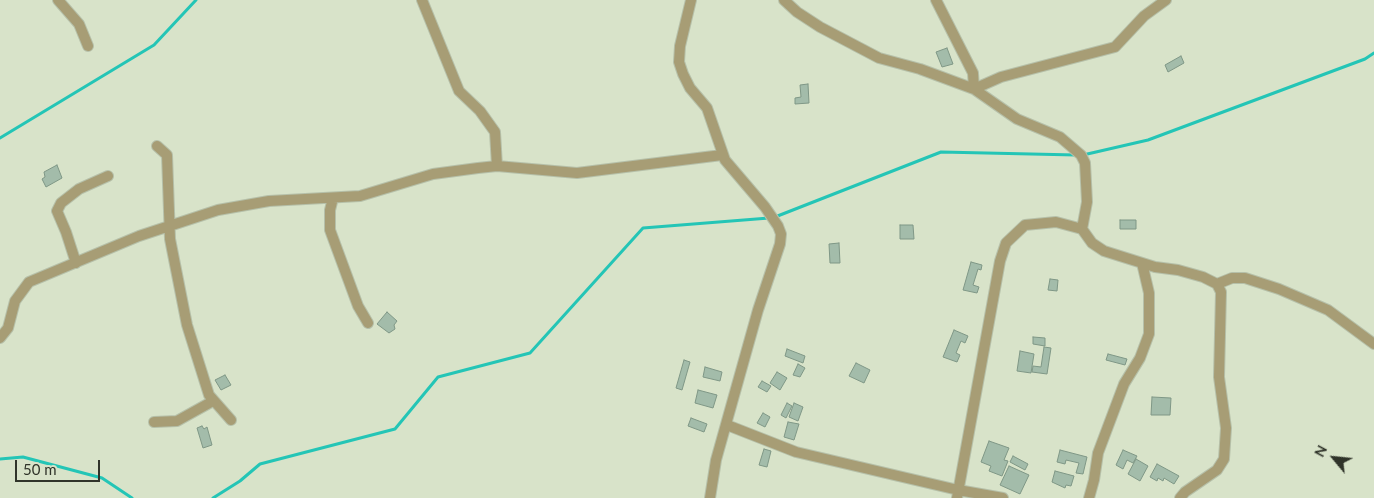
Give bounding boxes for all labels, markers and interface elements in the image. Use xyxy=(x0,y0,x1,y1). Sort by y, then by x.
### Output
north arrow xyxy=(1309,433,1359,483)
text: N xyxy=(1310,442,1330,459)
scale bar xyxy=(18,450,102,482)
text: 50 m xyxy=(23,460,57,478)

